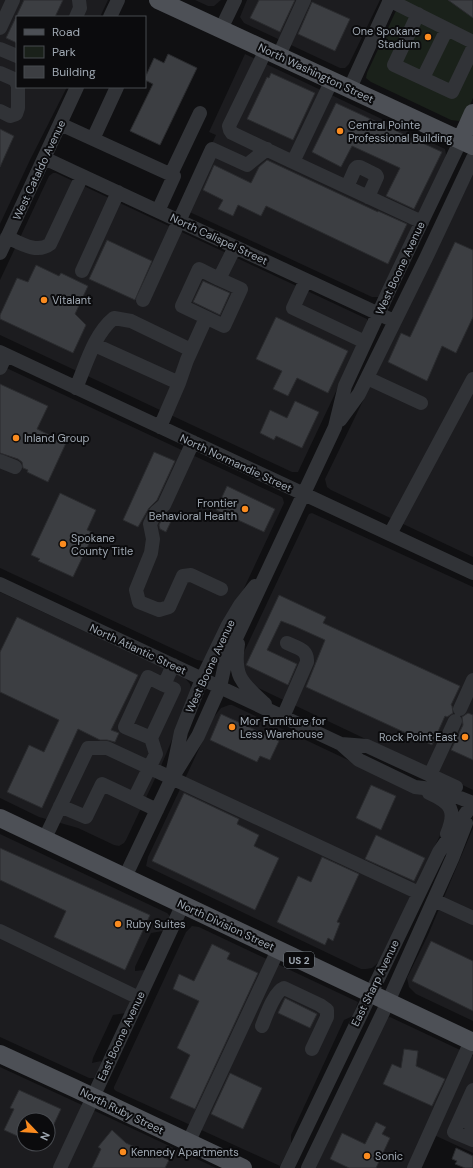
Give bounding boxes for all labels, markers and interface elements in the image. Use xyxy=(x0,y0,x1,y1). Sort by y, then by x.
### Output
legend xyxy=(16,16,146,88)
text: Road xyxy=(52,24,80,40)
place label: One Spokane Stadium xyxy=(352,24,420,51)
marker: One Spokane Stadium xyxy=(423,32,433,42)
street label: North Washington Street xyxy=(256,40,376,106)
text: Park xyxy=(52,44,76,60)
text: Building xyxy=(52,64,96,80)
street label: West Cataldo Avenue xyxy=(10,118,68,222)
place label: Central Pointe Professional Building xyxy=(348,118,452,145)
marker: Central Pointe Professional Building xyxy=(335,126,345,136)
street label: North Calispel Street xyxy=(168,210,270,268)
street label: West Boone Avenue xyxy=(372,219,428,317)
place label: Vitalant xyxy=(52,293,91,307)
marker: Vitalant xyxy=(39,295,49,305)
place label: Inland Group xyxy=(24,431,89,445)
street label: North Normandie Street xyxy=(178,431,294,495)
marker: Inland Group xyxy=(11,433,21,443)
place label: Frontier Behavioral Health xyxy=(149,496,237,523)
marker: Frontier Behavioral Health xyxy=(240,504,250,514)
place label: Spokane County Title xyxy=(71,531,133,558)
marker: Spokane County Title xyxy=(58,539,68,549)
street label: West Boone Avenue xyxy=(182,617,238,715)
street label: North Atlantic Street xyxy=(87,620,189,678)
place label: Mor Furniture for Less Warehouse xyxy=(240,714,326,741)
marker: Mor Furniture for Less Warehouse xyxy=(227,722,237,732)
place label: Rock Point East xyxy=(379,730,457,744)
marker: Rock Point East xyxy=(460,732,470,742)
street label: North Division Street xyxy=(175,896,277,954)
place label: Ruby Suites xyxy=(126,917,186,931)
marker: Ruby Suites xyxy=(113,919,123,929)
street label: East Sharp Avenue xyxy=(348,937,402,1029)
road number: US 2 xyxy=(284,952,314,968)
street label: East Boone Avenue xyxy=(94,989,148,1083)
street label: North Ruby Street xyxy=(78,1085,166,1137)
north arrow xyxy=(16,1112,56,1152)
text: N xyxy=(37,1130,53,1143)
place label: Kennedy Apartments xyxy=(131,1145,239,1159)
marker: Kennedy Apartments xyxy=(118,1147,128,1157)
place label: Sonic xyxy=(375,1149,403,1163)
marker: Sonic xyxy=(362,1151,372,1161)

